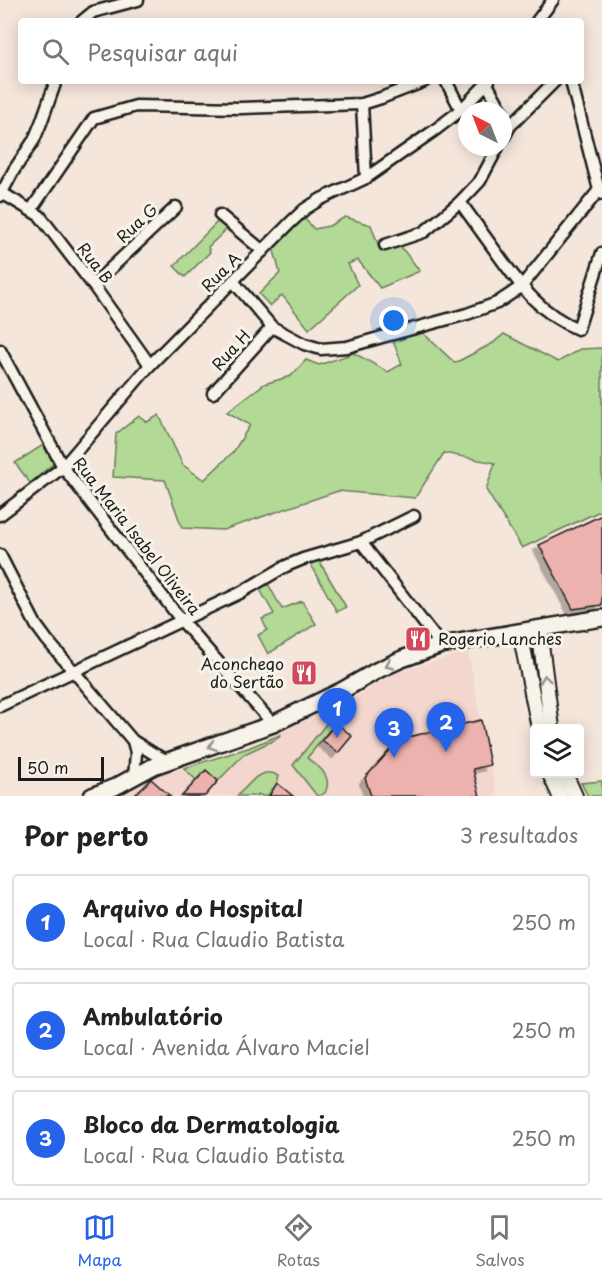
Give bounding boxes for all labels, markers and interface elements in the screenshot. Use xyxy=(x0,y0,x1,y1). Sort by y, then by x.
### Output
search box xyxy=(18,18,584,84)
icon: search xyxy=(39,35,72,68)
text: Pesquisar aqui xyxy=(87,35,238,68)
north arrow xyxy=(458,102,512,156)
street label: Rua G xyxy=(110,197,162,248)
street label: Rua B xyxy=(72,237,119,288)
street label: Rua A xyxy=(195,246,246,297)
your location xyxy=(379,306,408,335)
street label: Rua H xyxy=(205,323,255,375)
street label: Rua Maria Isabel Oliveira xyxy=(68,451,207,620)
restaurant icon: Rogerio Lanches xyxy=(403,624,433,654)
place label: Rogerio Lanches xyxy=(438,626,562,650)
place label: Aconchego do Sertão xyxy=(201,651,284,693)
restaurant icon: Aconchego do Sertão xyxy=(289,658,319,688)
one-way arrow xyxy=(385,658,396,670)
one-way arrow xyxy=(539,674,551,684)
pin: 1 xyxy=(318,688,356,738)
pin: 2 xyxy=(426,702,466,752)
pin: 3 xyxy=(374,708,414,758)
map controls xyxy=(530,724,584,778)
button: layers xyxy=(530,724,584,778)
one-way arrow xyxy=(207,738,218,751)
scale bar xyxy=(18,754,104,782)
text: 50 m xyxy=(27,755,68,779)
text: Por perto xyxy=(24,816,148,855)
text: 3 resultados xyxy=(460,820,578,850)
text: Arquivo do Hospital xyxy=(83,891,303,924)
text: 1 xyxy=(41,907,50,937)
text: 250 m xyxy=(512,907,576,937)
text: Local · Rua Claudio Batista xyxy=(83,924,344,954)
text: Ambulatório xyxy=(83,999,223,1032)
text: 2 xyxy=(38,1015,53,1045)
text: 250 m xyxy=(512,1015,576,1045)
text: Local · Avenida Álvaro Maciel xyxy=(83,1032,370,1062)
text: Bloco da Dermatologia xyxy=(83,1107,340,1140)
text: 3 xyxy=(39,1123,52,1153)
text: 250 m xyxy=(512,1123,576,1153)
text: Local · Rua Claudio Batista xyxy=(83,1140,344,1170)
tab: Mapa xyxy=(78,1211,122,1271)
tab: Rotas xyxy=(277,1211,320,1271)
tab: Salvos xyxy=(475,1211,524,1271)

